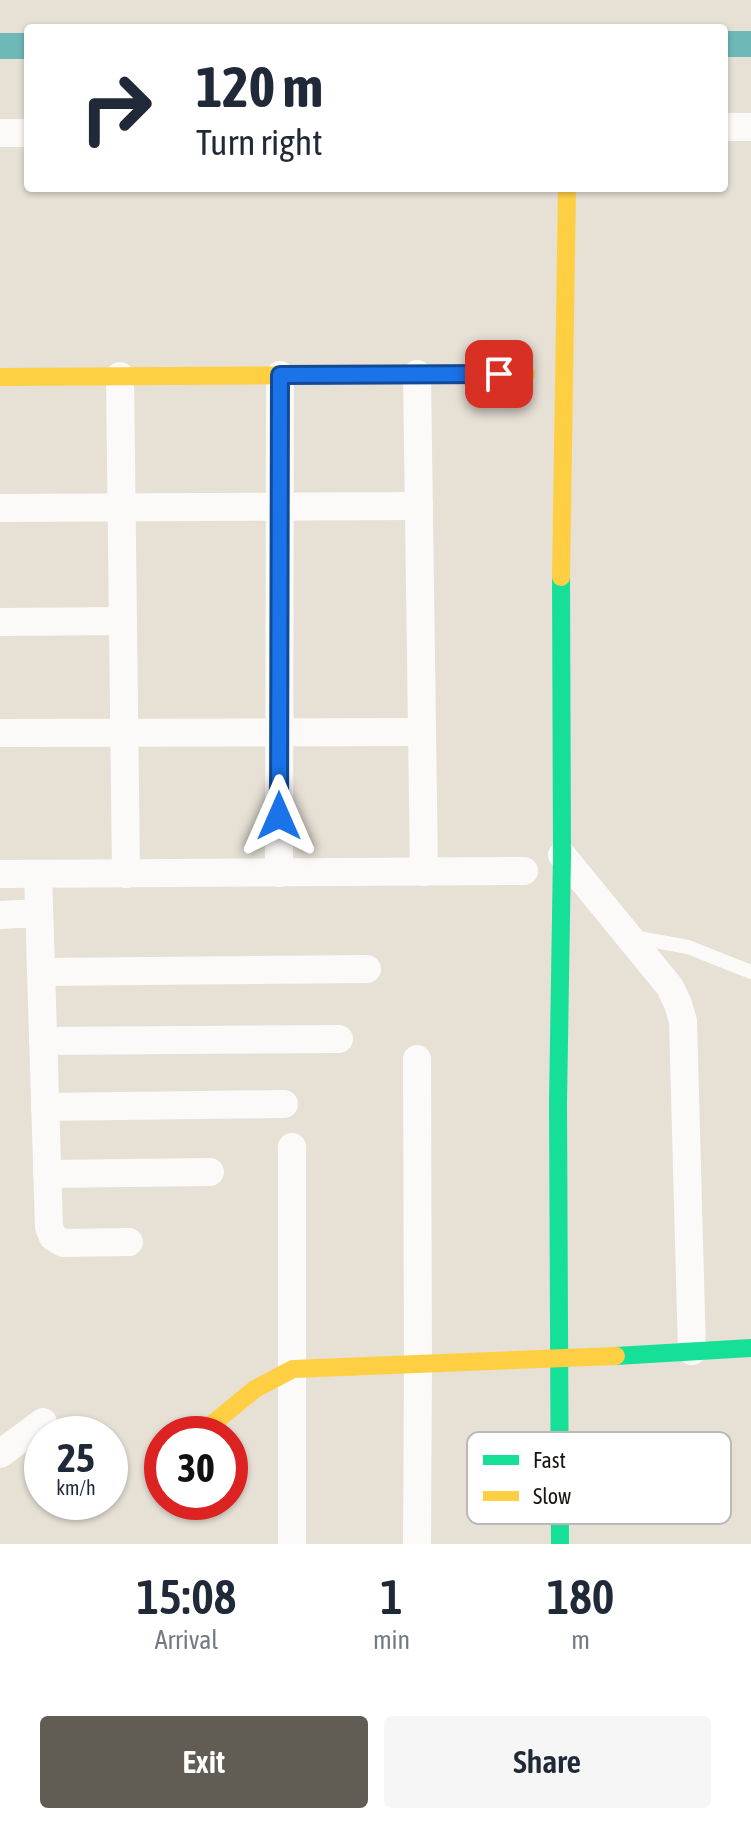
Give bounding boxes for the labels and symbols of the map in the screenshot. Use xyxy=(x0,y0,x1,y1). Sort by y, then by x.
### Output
pin xyxy=(465,340,533,408)
position arrow xyxy=(237,774,321,858)
speed limit sign: 30 xyxy=(144,1416,248,1520)
legend xyxy=(467,1432,731,1524)
text: Fast xyxy=(533,1447,566,1473)
text: Slow xyxy=(533,1483,571,1509)

